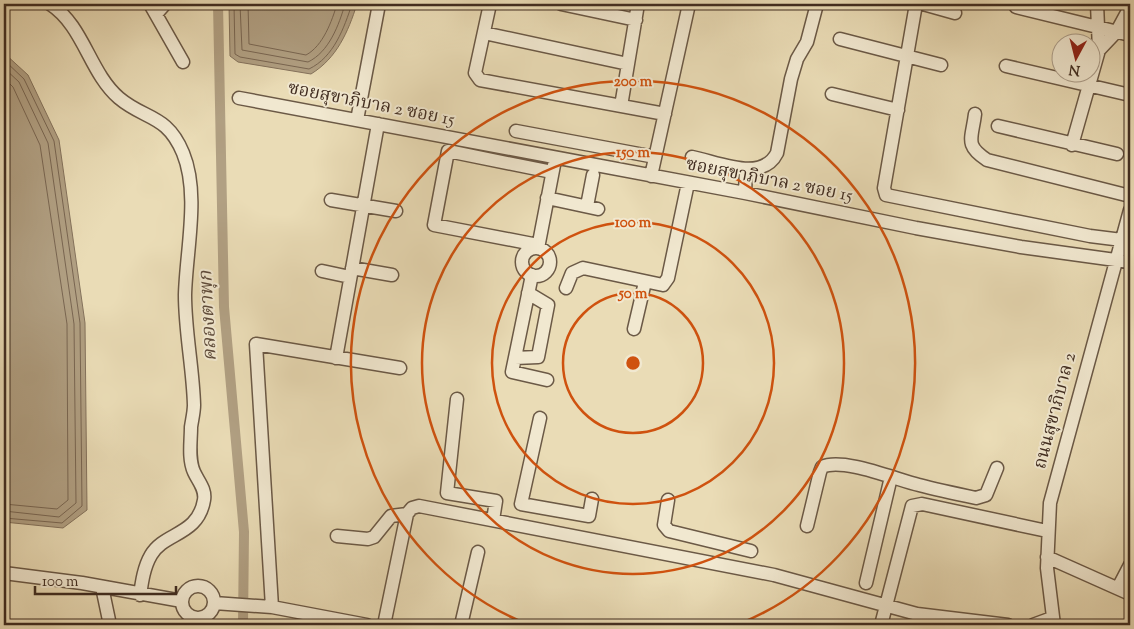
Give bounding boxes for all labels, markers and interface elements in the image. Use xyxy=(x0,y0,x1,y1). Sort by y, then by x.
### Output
north arrow xyxy=(1052,32,1102,82)
text: N xyxy=(1068,58,1081,80)
text: 200 m xyxy=(614,72,653,93)
street label: ซอยสุขาภิบาล 2 ซอย 15 xyxy=(286,76,456,134)
text: 150 m xyxy=(616,143,650,164)
street label: ซอยสุขาภิบาล 2 ซอย 15 xyxy=(684,152,854,210)
text: 100 m xyxy=(615,213,652,234)
water label: คลองตาพุก xyxy=(193,269,225,362)
text: 50 m xyxy=(618,284,648,305)
street label: ถนนสุขาภิบาล 2 xyxy=(1028,349,1084,472)
centre of rings xyxy=(624,354,642,372)
scale bar xyxy=(35,564,176,596)
text: 100 m xyxy=(42,572,79,593)

